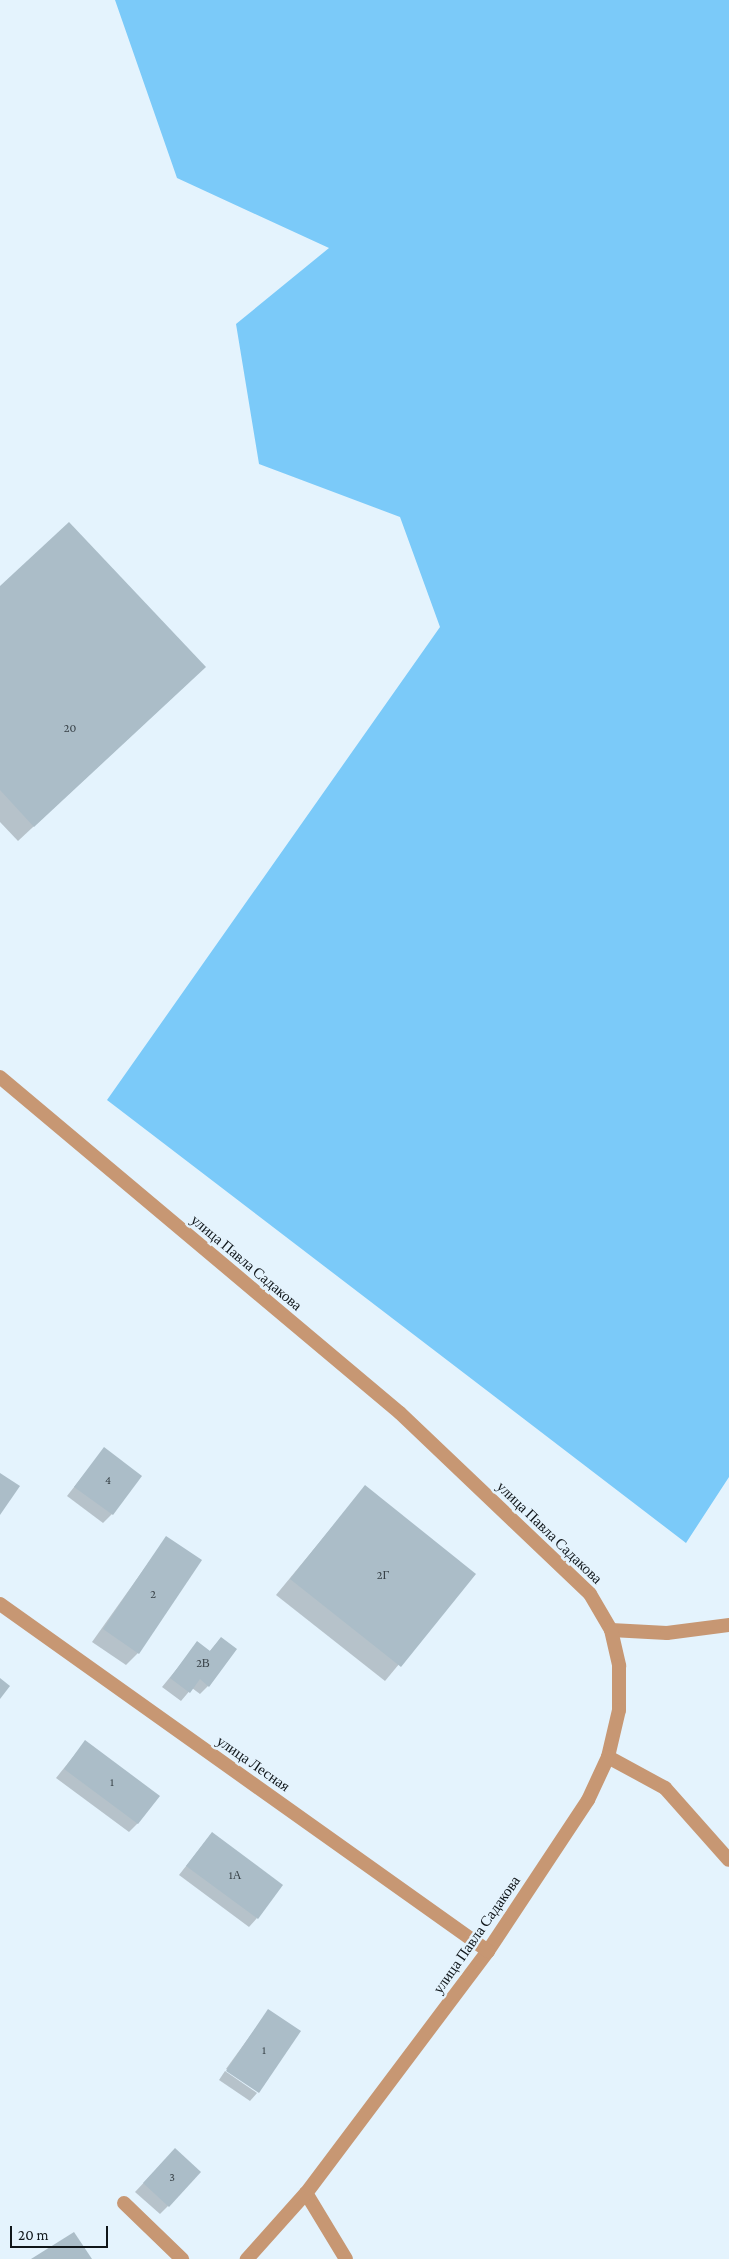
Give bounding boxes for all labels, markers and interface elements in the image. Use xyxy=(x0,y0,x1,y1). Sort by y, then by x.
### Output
house number: 20 xyxy=(64,722,76,736)
street label: улица Павла Садакова xyxy=(187,1211,305,1315)
house number: 4 xyxy=(105,1474,111,1488)
street label: улица Павла Садакова xyxy=(493,1478,605,1588)
house number: 2Г xyxy=(377,1569,389,1583)
house number: 2 xyxy=(150,1588,156,1602)
house number: 2В xyxy=(196,1657,210,1671)
street label: улица Лесная xyxy=(213,1732,293,1796)
house number: 1 xyxy=(110,1776,114,1790)
house number: 1А xyxy=(229,1869,241,1883)
street label: улица Павла Садакова xyxy=(430,1873,524,1997)
house number: 1 xyxy=(262,2044,266,2058)
house number: 3 xyxy=(169,2171,175,2185)
scale bar xyxy=(12,2216,110,2248)
text: 20 m xyxy=(18,2227,49,2243)

